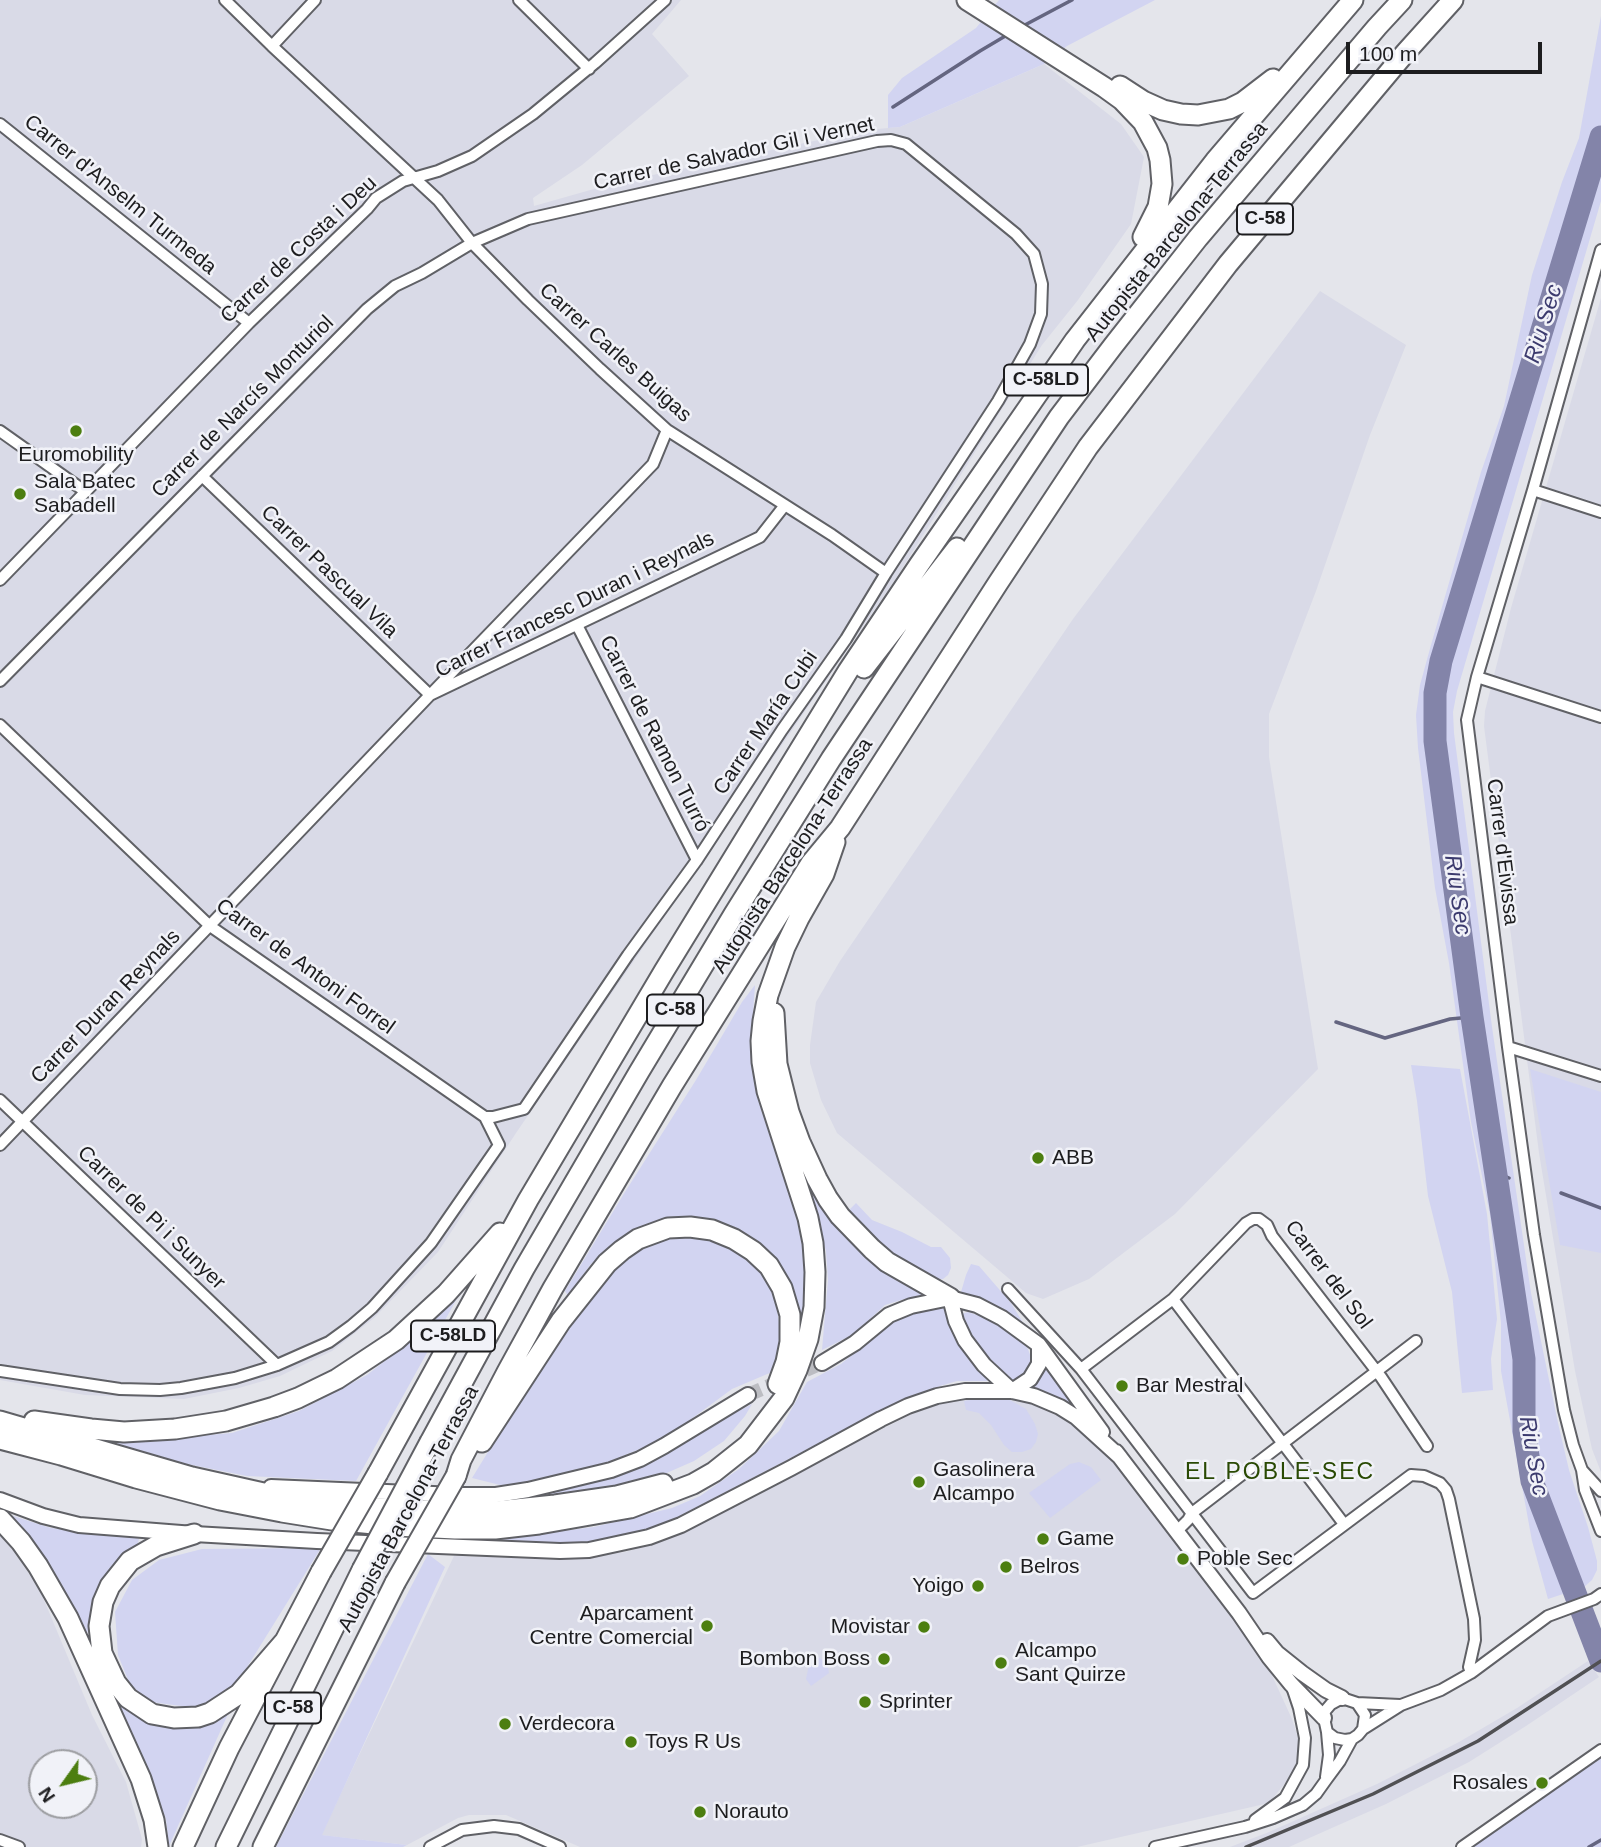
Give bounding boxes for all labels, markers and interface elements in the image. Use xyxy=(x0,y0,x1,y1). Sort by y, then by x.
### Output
scale bar xyxy=(1349,28,1545,72)
text: 100 m xyxy=(1359,42,1417,65)
street label: Carrer d'Anselm Turmeda xyxy=(19,110,221,280)
street label: Carrer de Salvador Gil i Vernet xyxy=(592,112,876,196)
street label: Autopista Barcelona-Terrassa xyxy=(1081,117,1273,347)
street label: Carrer de Costa i Deu xyxy=(216,171,382,329)
road number: C-58 xyxy=(1237,204,1293,234)
street label: Carrer Carles Buigas xyxy=(534,278,696,428)
water label: Riu Sec xyxy=(1519,281,1569,367)
street label: Carrer de Narcís Monturiol xyxy=(147,311,339,503)
road number: C-58LD xyxy=(1004,364,1088,396)
marker: Euromobility xyxy=(68,423,84,439)
place label: Euromobility xyxy=(18,442,134,468)
place label: Sala Batec Sabadell xyxy=(34,469,136,519)
marker: Sala Batec Sabadell xyxy=(12,486,28,502)
street label: Carrer Pascual Vila xyxy=(255,500,403,644)
street label: Carrer Francesc Duran i Reynals xyxy=(432,526,718,684)
street label: Carrer de Ramon Turró xyxy=(593,631,715,837)
street label: Carrer María Cubi xyxy=(709,646,823,800)
street label: Autopista Barcelona-Terrassa xyxy=(707,734,879,978)
street label: Carrer d'Eivissa xyxy=(1481,777,1523,927)
water label: Riu Sec xyxy=(1438,853,1476,937)
street label: Carrer de Antoni Forrel xyxy=(211,894,399,1040)
street label: Carrer Duran Reynals xyxy=(26,925,186,1089)
road number: C-58 xyxy=(647,994,703,1026)
street label: Carrer de Pi i Sunyer xyxy=(72,1141,230,1295)
place label: ABB xyxy=(1052,1145,1094,1171)
marker: ABB xyxy=(1030,1150,1046,1166)
street label: Carrer del Sol xyxy=(1279,1216,1377,1334)
road number: C-58LD xyxy=(411,1320,495,1352)
place label: Bar Mestral xyxy=(1136,1373,1243,1399)
marker: Bar Mestral xyxy=(1114,1378,1130,1394)
street label: Autopista Barcelona-Terrassa xyxy=(333,1381,485,1637)
water label: Riu Sec xyxy=(1512,1414,1554,1498)
place label: Gasolinera Alcampo xyxy=(933,1457,1035,1507)
district label: EL POBLE-SEC xyxy=(1186,1459,1374,1487)
marker: Gasolinera Alcampo xyxy=(911,1474,927,1490)
place label: Game xyxy=(1057,1526,1114,1552)
marker: Game xyxy=(1035,1531,1051,1547)
place label: Poble Sec xyxy=(1197,1546,1293,1572)
marker: Poble Sec xyxy=(1175,1551,1191,1567)
place label: Belros xyxy=(1020,1554,1080,1580)
marker: Belros xyxy=(998,1559,1014,1575)
place label: Yoigo xyxy=(912,1573,964,1599)
marker: Yoigo xyxy=(970,1578,986,1594)
place label: Aparcament Centre Comercial xyxy=(530,1601,693,1651)
place label: Movistar xyxy=(831,1614,910,1640)
marker: Aparcament Centre Comercial xyxy=(699,1618,715,1634)
marker: Movistar xyxy=(916,1619,932,1635)
place label: Alcampo Sant Quirze xyxy=(1015,1638,1126,1688)
place label: Bombon Boss xyxy=(739,1646,870,1672)
marker: Bombon Boss xyxy=(876,1651,892,1667)
marker: Alcampo Sant Quirze xyxy=(993,1655,1009,1671)
place label: Sprinter xyxy=(879,1689,953,1715)
road number: C-58 xyxy=(265,1692,321,1724)
marker: Sprinter xyxy=(857,1694,873,1710)
place label: Verdecora xyxy=(519,1711,615,1737)
marker: Verdecora xyxy=(497,1716,513,1732)
place label: Toys R Us xyxy=(645,1729,741,1755)
marker: Toys R Us xyxy=(623,1734,639,1750)
north arrow xyxy=(28,1749,98,1819)
place label: Rosales xyxy=(1452,1770,1528,1796)
marker: Rosales xyxy=(1534,1775,1550,1791)
text: N xyxy=(34,1783,59,1806)
place label: Norauto xyxy=(714,1799,789,1825)
marker: Norauto xyxy=(692,1804,708,1820)

